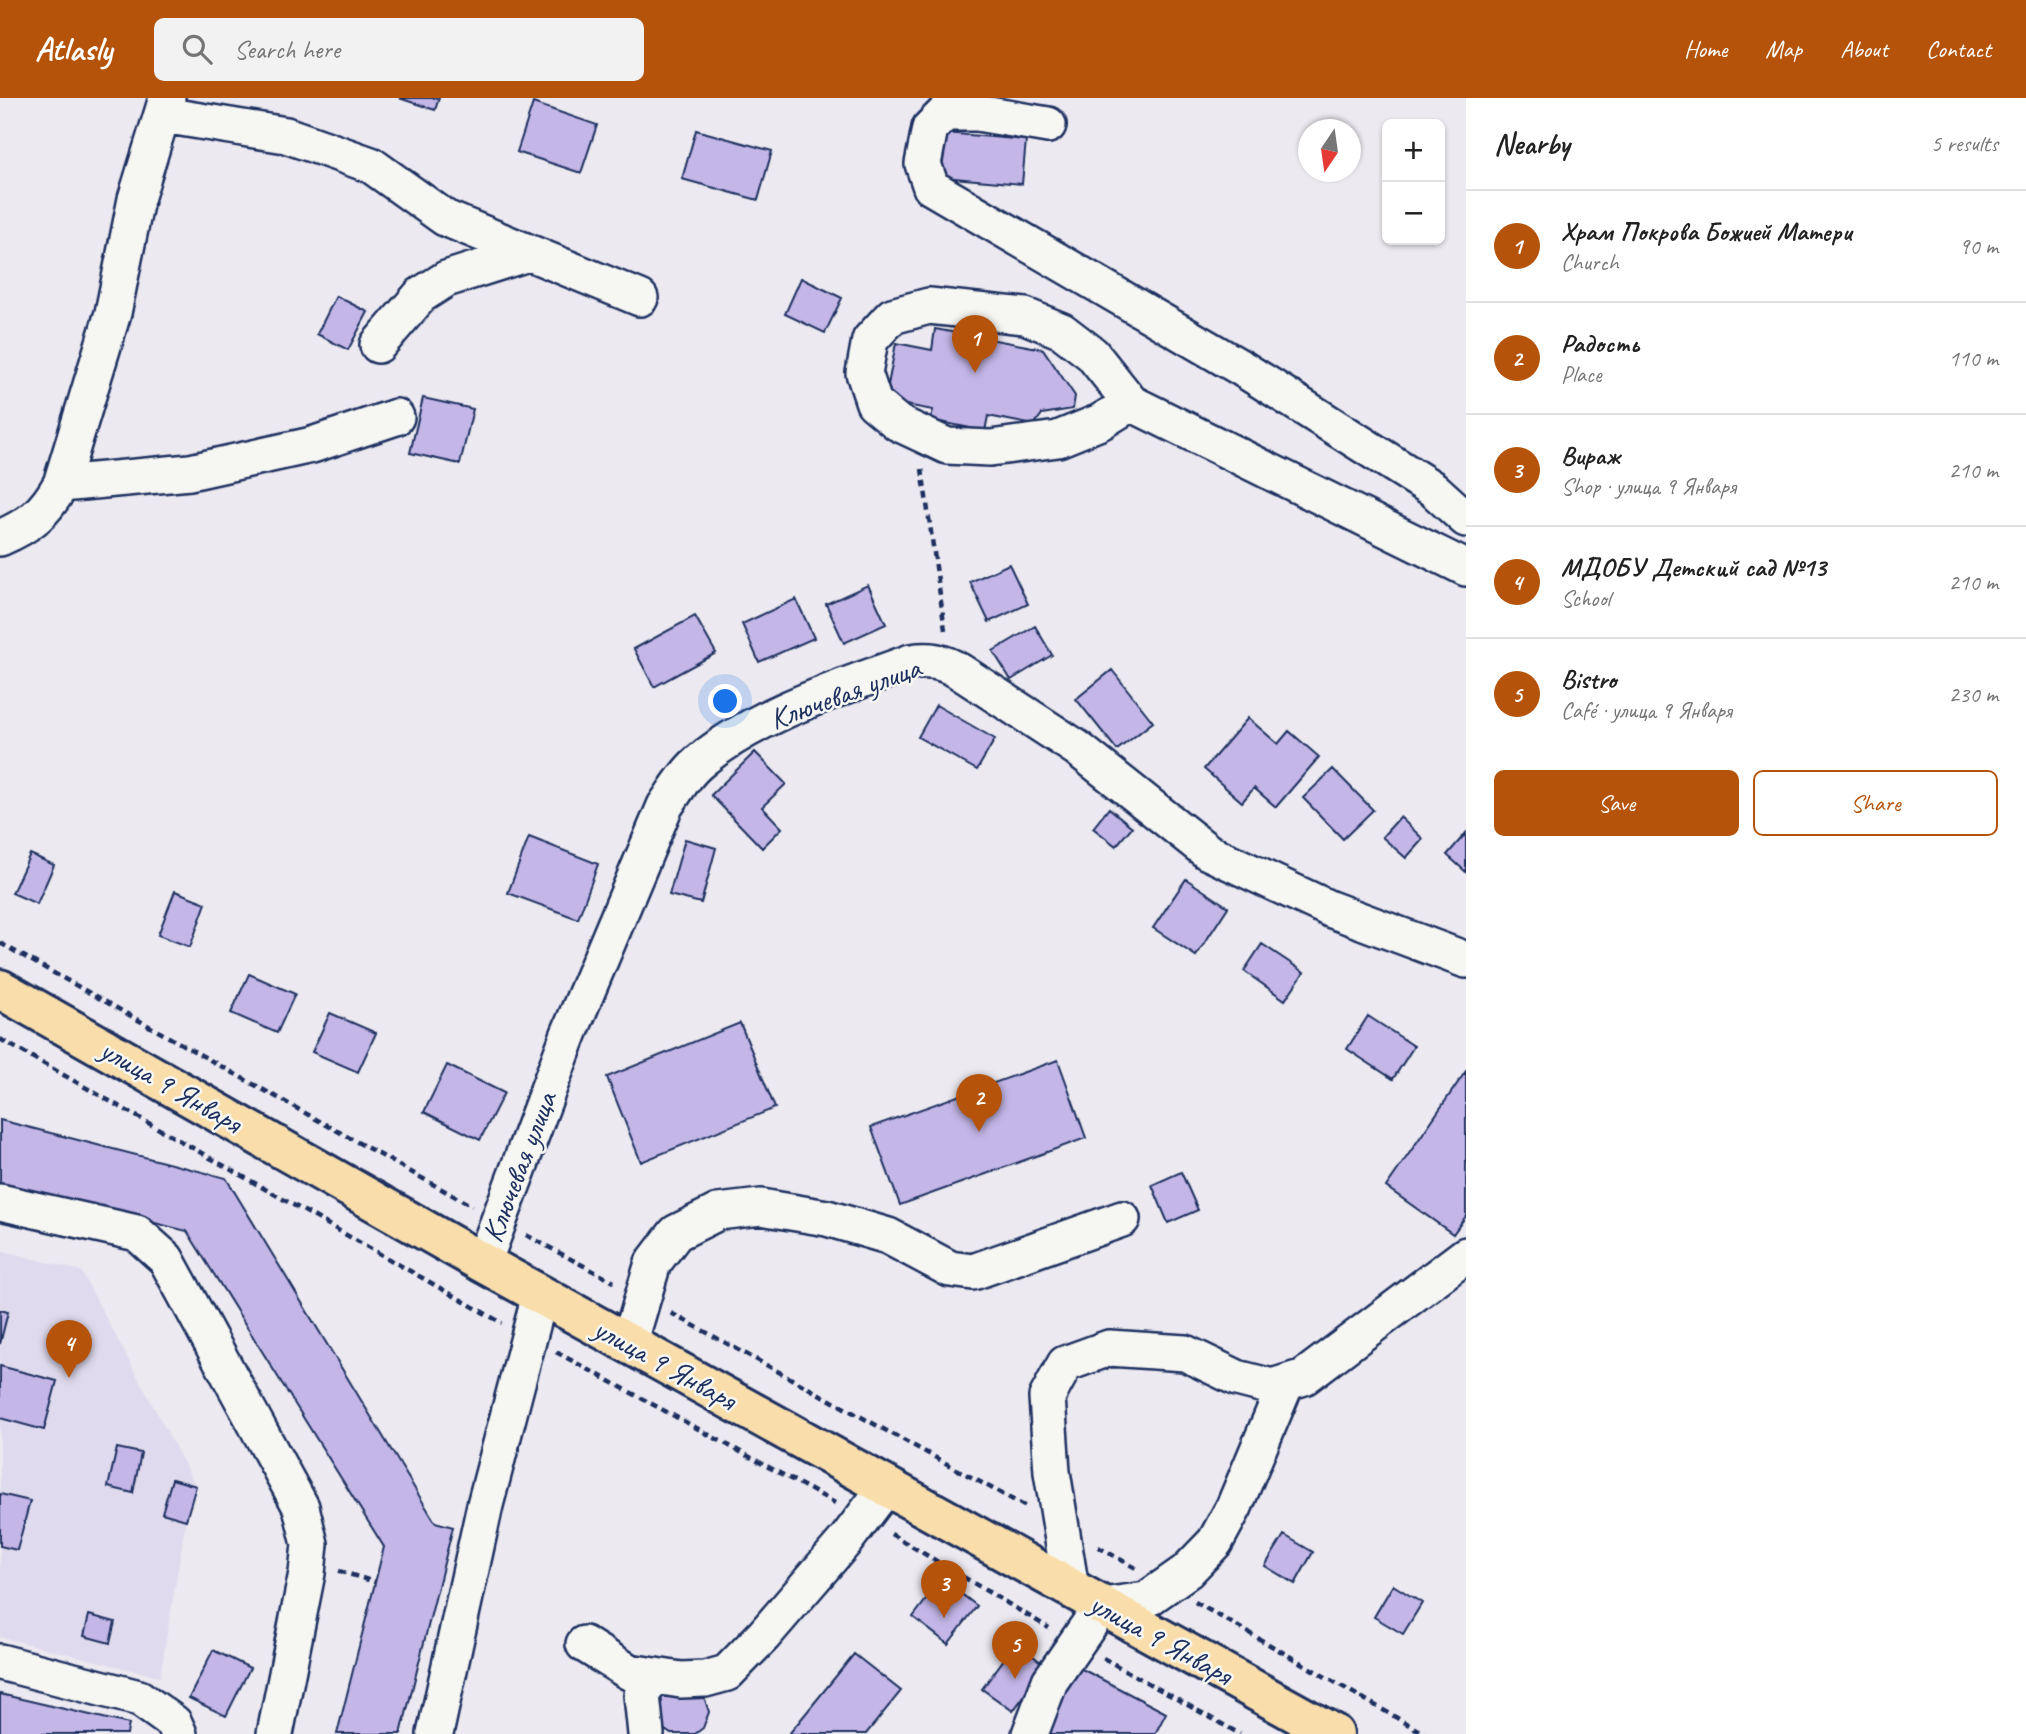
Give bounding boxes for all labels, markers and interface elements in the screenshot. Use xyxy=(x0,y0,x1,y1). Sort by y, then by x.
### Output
search box xyxy=(154,18,644,81)
text: Atlasly xyxy=(35,28,112,70)
icon: search xyxy=(178,30,216,68)
text: Search here xyxy=(234,33,340,66)
text: Home xyxy=(1684,34,1727,64)
text: Map xyxy=(1765,34,1802,64)
text: About xyxy=(1840,34,1888,64)
text: Contact xyxy=(1926,34,1991,64)
north arrow xyxy=(1298,119,1361,182)
map controls xyxy=(1382,119,1445,245)
button: + xyxy=(1382,119,1445,182)
text: Nearby xyxy=(1494,125,1570,163)
text: 5 results xyxy=(1931,129,1998,158)
button: − xyxy=(1382,182,1445,245)
text: Храм Покрова Божией Матери xyxy=(1561,215,1852,248)
text: 1 xyxy=(1512,232,1522,261)
text: 90 m xyxy=(1959,232,1998,261)
text: Church xyxy=(1561,248,1619,277)
pin: 1 xyxy=(952,315,998,373)
text: Радость xyxy=(1561,327,1639,360)
text: 2 xyxy=(1512,344,1522,373)
text: 110 m xyxy=(1949,344,1998,373)
text: Place xyxy=(1561,360,1601,389)
text: Вираж xyxy=(1561,439,1620,472)
text: 3 xyxy=(1512,456,1522,485)
text: 210 m xyxy=(1949,456,1998,485)
text: Shop · улица 9 Января xyxy=(1561,472,1736,501)
text: МДОБУ Детский сад №13 xyxy=(1561,551,1826,584)
text: 4 xyxy=(1512,568,1522,597)
text: 210 m xyxy=(1949,568,1998,597)
text: School xyxy=(1561,584,1610,613)
street label: Ключевая улица xyxy=(764,648,927,738)
text: Bistro xyxy=(1561,663,1616,696)
text: 5 xyxy=(1512,680,1522,709)
text: 230 m xyxy=(1949,680,1998,709)
your location xyxy=(708,684,742,718)
text: Café · улица 9 Января xyxy=(1561,696,1732,725)
button: Save xyxy=(1494,770,1739,836)
button: Share xyxy=(1753,770,1998,836)
street label: улица 9 Января xyxy=(92,1029,251,1143)
pin: 2 xyxy=(956,1074,1002,1132)
street label: Ключевая улица xyxy=(473,1085,566,1247)
street label: улица 9 Января xyxy=(585,1308,745,1420)
pin: 4 xyxy=(46,1320,92,1378)
pin: 3 xyxy=(921,1560,967,1618)
street label: улица 9 Января xyxy=(1081,1583,1241,1695)
pin: 5 xyxy=(992,1621,1038,1679)

